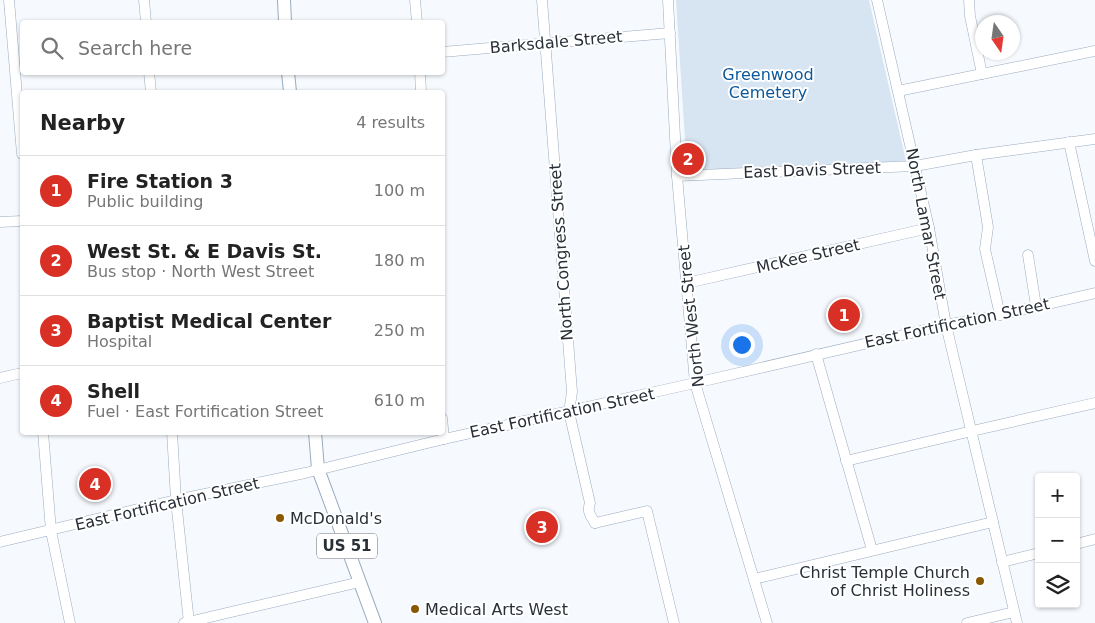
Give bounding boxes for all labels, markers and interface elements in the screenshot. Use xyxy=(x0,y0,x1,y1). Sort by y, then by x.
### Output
north arrow xyxy=(975,15,1020,60)
search box xyxy=(20,20,445,75)
street label: Barksdale Street xyxy=(489,27,623,57)
icon: search xyxy=(38,34,66,62)
text: Search here xyxy=(78,37,192,59)
park label: Greenwood Cemetery xyxy=(722,65,814,102)
text: Nearby xyxy=(40,111,125,135)
text: 4 results xyxy=(356,113,425,132)
pin: 2 xyxy=(672,140,704,178)
street label: North Lamar Street xyxy=(902,146,950,302)
street label: East Davis Street xyxy=(743,158,881,182)
street label: North Congress Street xyxy=(545,163,577,341)
text: Fire Station 3 xyxy=(87,170,233,192)
text: 1 xyxy=(50,181,62,200)
text: 100 m xyxy=(374,181,425,200)
text: Public building xyxy=(87,192,204,211)
street label: McKee Street xyxy=(754,235,862,277)
text: West St. & E Davis St. xyxy=(87,240,322,262)
street label: North West Street xyxy=(674,244,708,388)
text: 2 xyxy=(50,251,62,270)
text: 180 m xyxy=(374,251,425,270)
text: Bus stop · North West Street xyxy=(87,262,314,281)
street label: East Fortification Street xyxy=(863,294,1051,352)
pin: 1 xyxy=(828,296,860,334)
text: Baptist Medical Center xyxy=(87,310,331,332)
text: 3 xyxy=(50,321,62,340)
text: 250 m xyxy=(374,321,425,340)
text: Hospital xyxy=(87,332,152,351)
your location xyxy=(729,332,755,358)
text: Shell xyxy=(87,380,140,402)
street label: East Fortification Street xyxy=(468,384,656,442)
text: 4 xyxy=(50,391,62,410)
text: 610 m xyxy=(374,391,425,410)
text: Fuel · East Fortification Street xyxy=(87,402,323,421)
pin: 4 xyxy=(79,465,111,503)
map controls xyxy=(1035,473,1080,608)
button: + xyxy=(1035,473,1080,518)
street label: East Fortification Street xyxy=(73,474,261,534)
pin: 3 xyxy=(526,508,558,546)
place label: McDonald's xyxy=(290,509,382,528)
marker: McDonald's xyxy=(274,512,286,524)
button: − xyxy=(1035,518,1080,563)
road number: US 51 xyxy=(317,534,377,558)
place label: Christ Temple Church of Christ Holiness xyxy=(799,563,970,600)
button: layers xyxy=(1035,563,1080,608)
marker: Christ Temple Church of Christ Holiness xyxy=(974,575,986,587)
place label: Medical Arts West xyxy=(425,600,568,619)
marker: Medical Arts West xyxy=(409,603,421,615)

